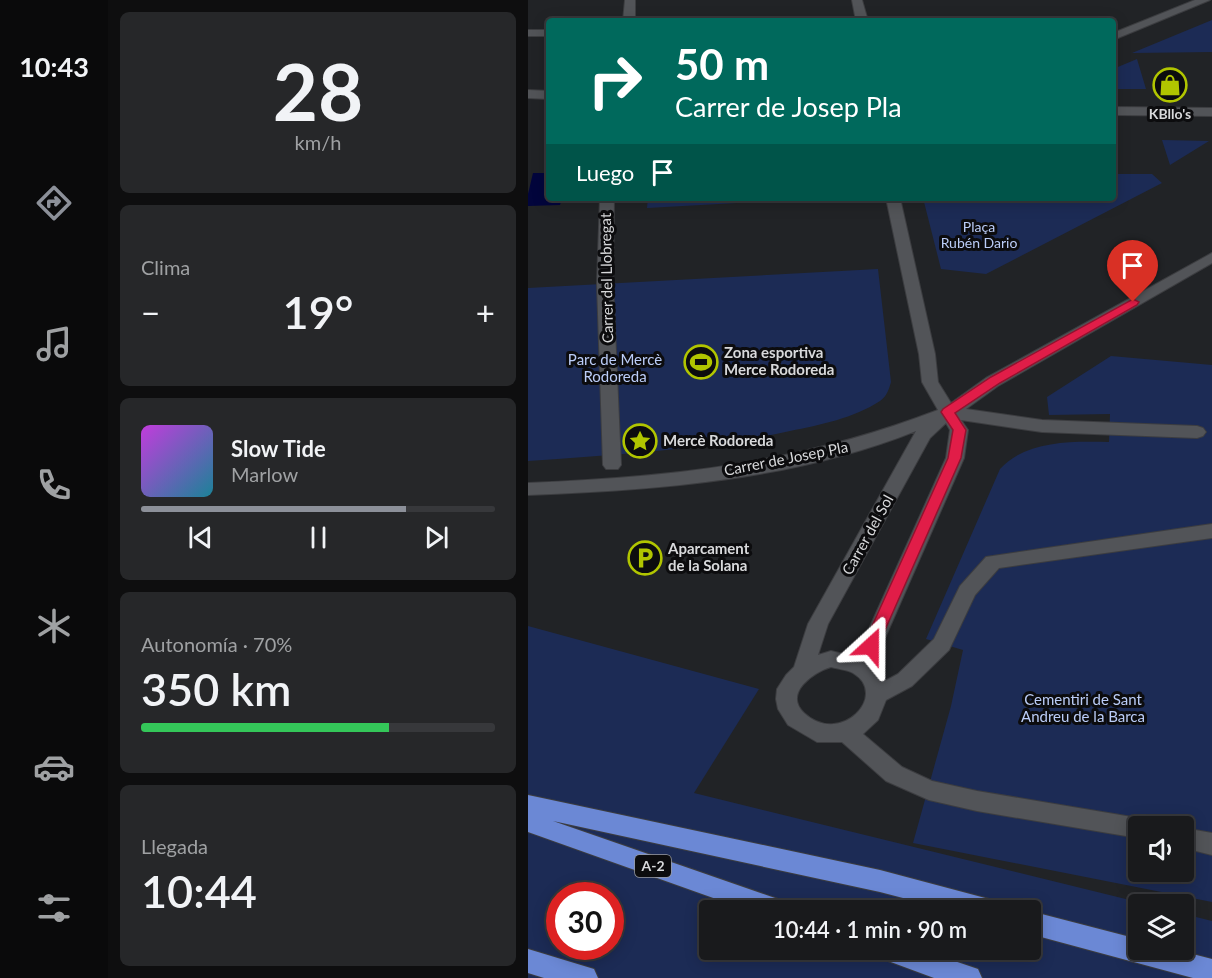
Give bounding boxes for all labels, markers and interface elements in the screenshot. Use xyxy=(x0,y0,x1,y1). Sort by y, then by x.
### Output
text: 50 m xyxy=(675,39,769,89)
icon: right xyxy=(576,42,654,120)
text: 28 xyxy=(273,44,363,138)
text: 10:43 xyxy=(19,50,89,83)
shop icon: KBllo's xyxy=(1152,67,1188,103)
text: Carrer de Josep Pla xyxy=(675,90,902,123)
place label: KBllo's xyxy=(1149,105,1191,122)
text: km/h xyxy=(295,130,341,154)
icon: arrive xyxy=(646,156,679,189)
text: Luego xyxy=(576,159,634,186)
icon: directions xyxy=(33,182,75,224)
street label: Carrer del Llobregat xyxy=(596,212,616,343)
park label: Plaça Rubén Dario xyxy=(941,218,1017,251)
pin xyxy=(1107,240,1158,302)
icon: arrive xyxy=(1116,249,1149,282)
text: Clima xyxy=(141,255,190,279)
text: 19° xyxy=(283,285,353,339)
text: − xyxy=(141,292,160,332)
text: + xyxy=(476,292,495,332)
icon: music xyxy=(33,323,75,365)
place label: Zona esportiva Merce Rodoreda xyxy=(724,343,834,378)
sports icon: Zona esportiva Merce Rodoreda xyxy=(683,344,719,380)
park label: Parc de Mercè Rodoreda xyxy=(568,350,662,385)
place icon: Mercè Rodoreda xyxy=(622,423,658,459)
place label: Mercè Rodoreda xyxy=(663,431,773,449)
text: Slow Tide xyxy=(231,435,326,462)
street label: Carrer de Josep Pla xyxy=(722,437,849,479)
text: Marlow xyxy=(231,462,298,486)
icon: phone xyxy=(33,464,75,506)
street label: Carrer del Sol xyxy=(838,491,897,578)
icon: previous xyxy=(184,521,217,554)
icon: pause xyxy=(302,521,335,554)
icon: next xyxy=(420,521,453,554)
place label: Aparcament de la Solana xyxy=(667,539,750,574)
parking icon: Aparcament de la Solana xyxy=(627,540,663,576)
icon: climate xyxy=(33,605,75,647)
position arrow xyxy=(839,614,903,678)
text: Autonomía · 70% xyxy=(141,632,292,656)
text: 350 km xyxy=(141,662,291,716)
park label: Cementiri de Sant Andreu de la Barca xyxy=(1021,690,1145,725)
icon: car xyxy=(33,746,75,788)
map controls xyxy=(1128,816,1194,960)
button: sound xyxy=(1128,816,1194,882)
text: Llegada xyxy=(141,834,208,858)
road number: A-2 xyxy=(635,855,671,877)
text: 10:44 xyxy=(141,864,257,918)
speed limit sign: 30 xyxy=(546,882,624,960)
icon: filters xyxy=(33,887,75,929)
button: layers xyxy=(1128,894,1194,960)
text: 10:44 · 1 min · 90 m xyxy=(773,916,967,943)

